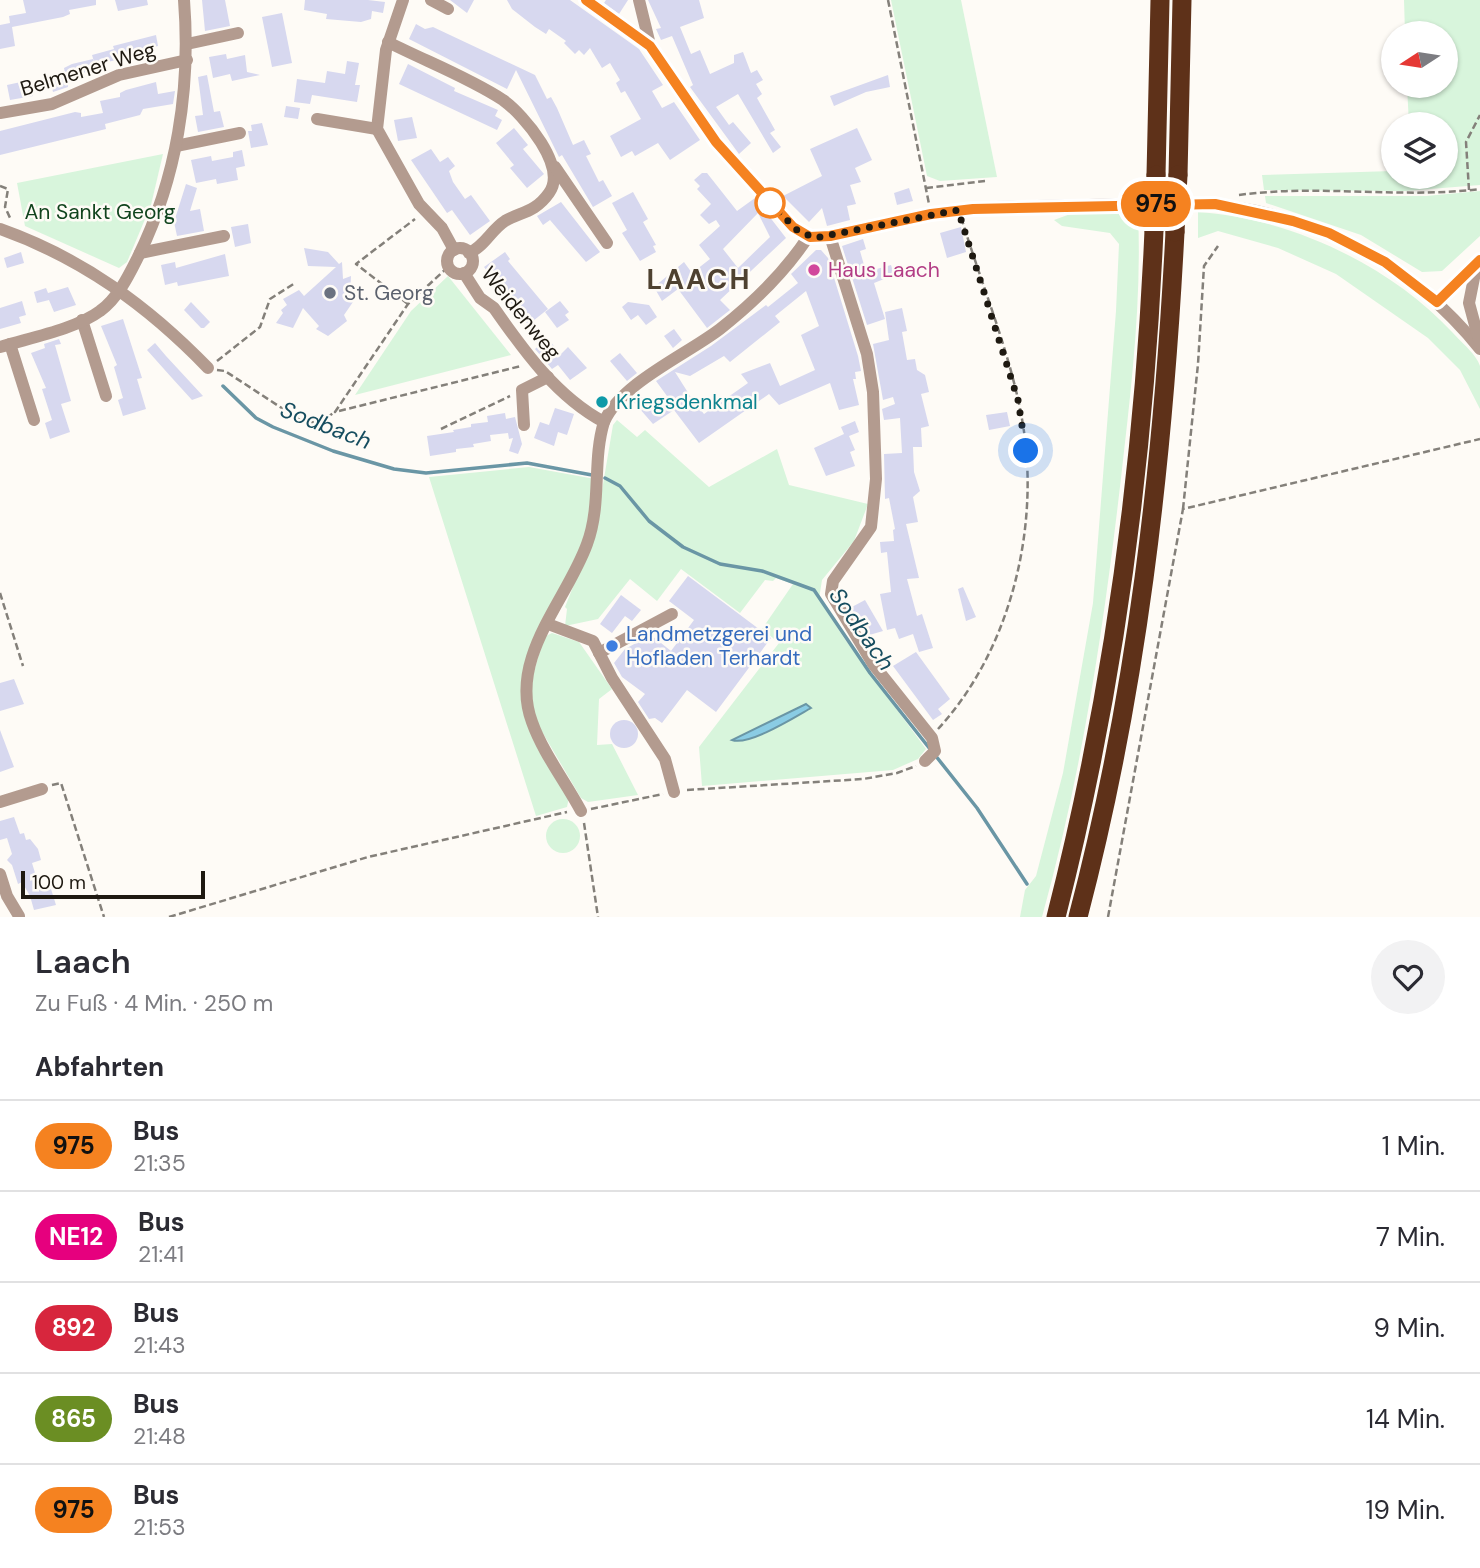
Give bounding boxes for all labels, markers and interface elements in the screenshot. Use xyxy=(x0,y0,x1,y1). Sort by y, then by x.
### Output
north arrow xyxy=(1381,21,1458,98)
map controls xyxy=(1381,21,1458,189)
street label: Belmener Weg xyxy=(17,35,159,103)
button: layers xyxy=(1381,112,1458,189)
line badge: 975 xyxy=(1116,181,1196,227)
unlabelled marker xyxy=(755,188,785,218)
text: 975 xyxy=(1135,188,1177,219)
park label: An Sankt Georg xyxy=(24,198,176,226)
place label: Haus Laach xyxy=(828,256,940,284)
street label: Weidenweg xyxy=(475,260,567,366)
district label: LAACH xyxy=(647,261,751,298)
marker: Haus Laach xyxy=(806,262,822,278)
place label: St. Georg xyxy=(344,279,434,307)
marker: St. Georg xyxy=(322,285,338,301)
place label: Kriegsdenkmal xyxy=(616,388,758,416)
water label: Sodbach xyxy=(276,394,376,456)
marker: Kriegsdenkmal xyxy=(594,394,610,410)
your location xyxy=(1008,433,1043,468)
water label: Sodbach xyxy=(823,582,901,676)
place label: Landmetzgerei und Hofladen Terhardt xyxy=(626,620,812,672)
marker: Landmetzgerei und Hofladen Terhardt xyxy=(604,638,620,654)
scale bar xyxy=(21,868,205,900)
text: 100 m xyxy=(32,870,86,895)
text: Laach xyxy=(35,940,131,983)
button: heart xyxy=(1371,940,1445,1014)
text: Zu Fuß · 4 Min. · 250 m xyxy=(35,988,273,1018)
text: Abfahrten xyxy=(35,1050,164,1084)
text: Bus xyxy=(133,1114,179,1148)
text: 1 Min. xyxy=(1382,1129,1445,1163)
text: 975 xyxy=(52,1130,95,1161)
text: 21:35 xyxy=(133,1148,186,1178)
text: Bus xyxy=(138,1205,185,1239)
text: 7 Min. xyxy=(1376,1220,1445,1254)
text: NE12 xyxy=(49,1221,103,1252)
text: 21:41 xyxy=(138,1239,184,1269)
text: Bus xyxy=(133,1296,179,1330)
text: 9 Min. xyxy=(1374,1311,1445,1345)
text: 892 xyxy=(52,1312,95,1343)
text: 21:43 xyxy=(133,1330,186,1360)
text: Bus xyxy=(133,1387,179,1421)
text: 14 Min. xyxy=(1366,1402,1445,1436)
text: 865 xyxy=(51,1403,96,1434)
text: 21:48 xyxy=(133,1421,186,1451)
text: Bus xyxy=(133,1478,179,1512)
text: 19 Min. xyxy=(1365,1493,1445,1527)
text: 975 xyxy=(52,1494,95,1525)
text: 21:53 xyxy=(133,1512,186,1542)

